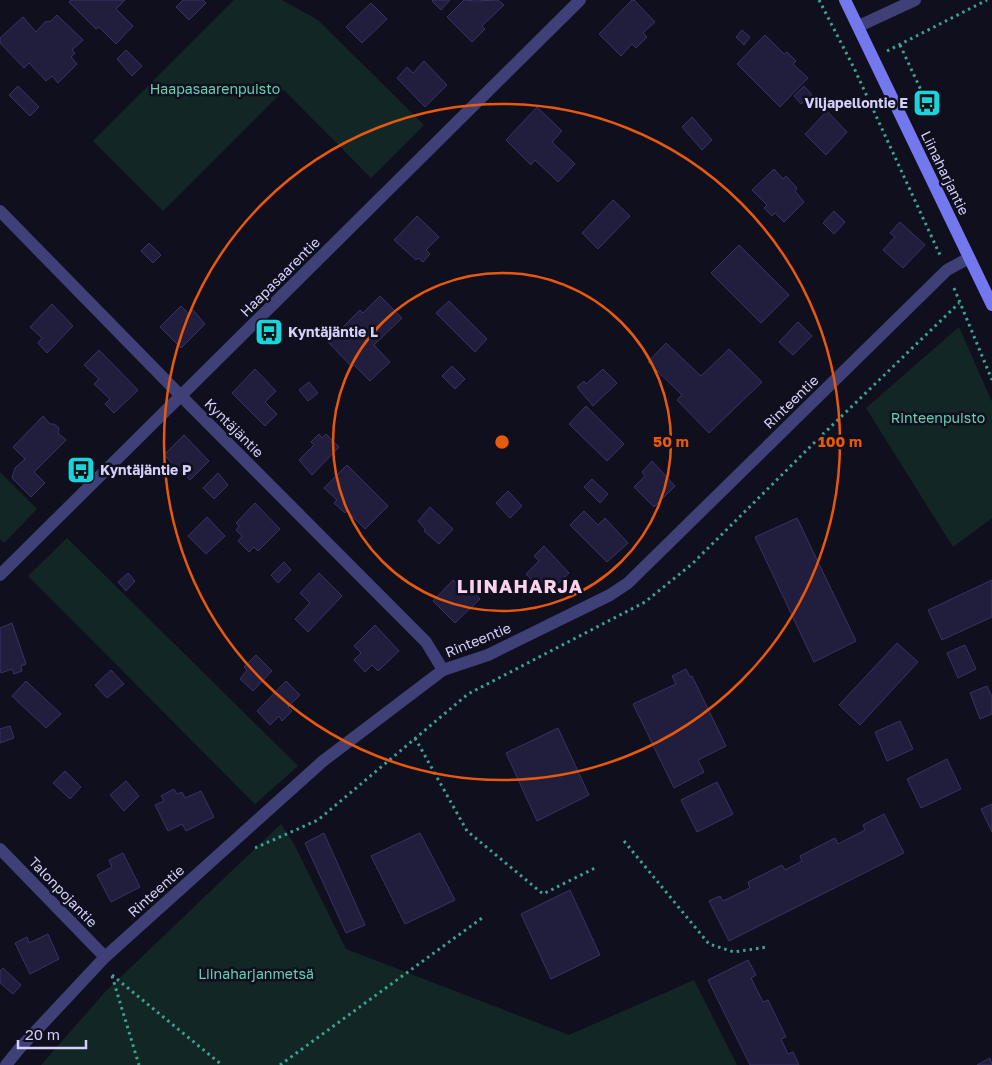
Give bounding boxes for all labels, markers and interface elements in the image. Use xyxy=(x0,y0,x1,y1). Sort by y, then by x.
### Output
park label: Haapasaarenpuisto xyxy=(150,80,280,97)
bus stop icon: Viljapellontie E xyxy=(912,88,942,118)
place label: Viljapellontie E xyxy=(805,94,908,111)
street label: Liinaharjantie xyxy=(918,128,973,218)
street label: Haapasaarentie xyxy=(236,233,323,320)
bus stop icon: Kyntäjäntie L xyxy=(254,317,284,347)
place label: Kyntäjäntie L xyxy=(288,323,378,340)
street label: Rinteentie xyxy=(760,371,822,432)
street label: Kyntäjäntie xyxy=(201,395,267,461)
park label: Rinteenpuisto xyxy=(891,409,985,426)
text: 50 m xyxy=(653,432,689,450)
text: 100 m xyxy=(818,432,862,450)
centre of rings xyxy=(493,433,511,451)
bus stop icon: Kyntäjäntie P xyxy=(66,455,96,485)
place label: Kyntäjäntie P xyxy=(100,461,191,478)
district label: LIINAHARJA xyxy=(457,574,583,597)
street label: Rinteentie xyxy=(442,619,513,660)
street label: Talonpojantie xyxy=(26,853,101,930)
street label: Rinteentie xyxy=(124,861,187,920)
park label: Liinaharjanmetsä xyxy=(198,965,314,982)
scale bar xyxy=(18,1018,85,1050)
text: 20 m xyxy=(25,1025,60,1043)

